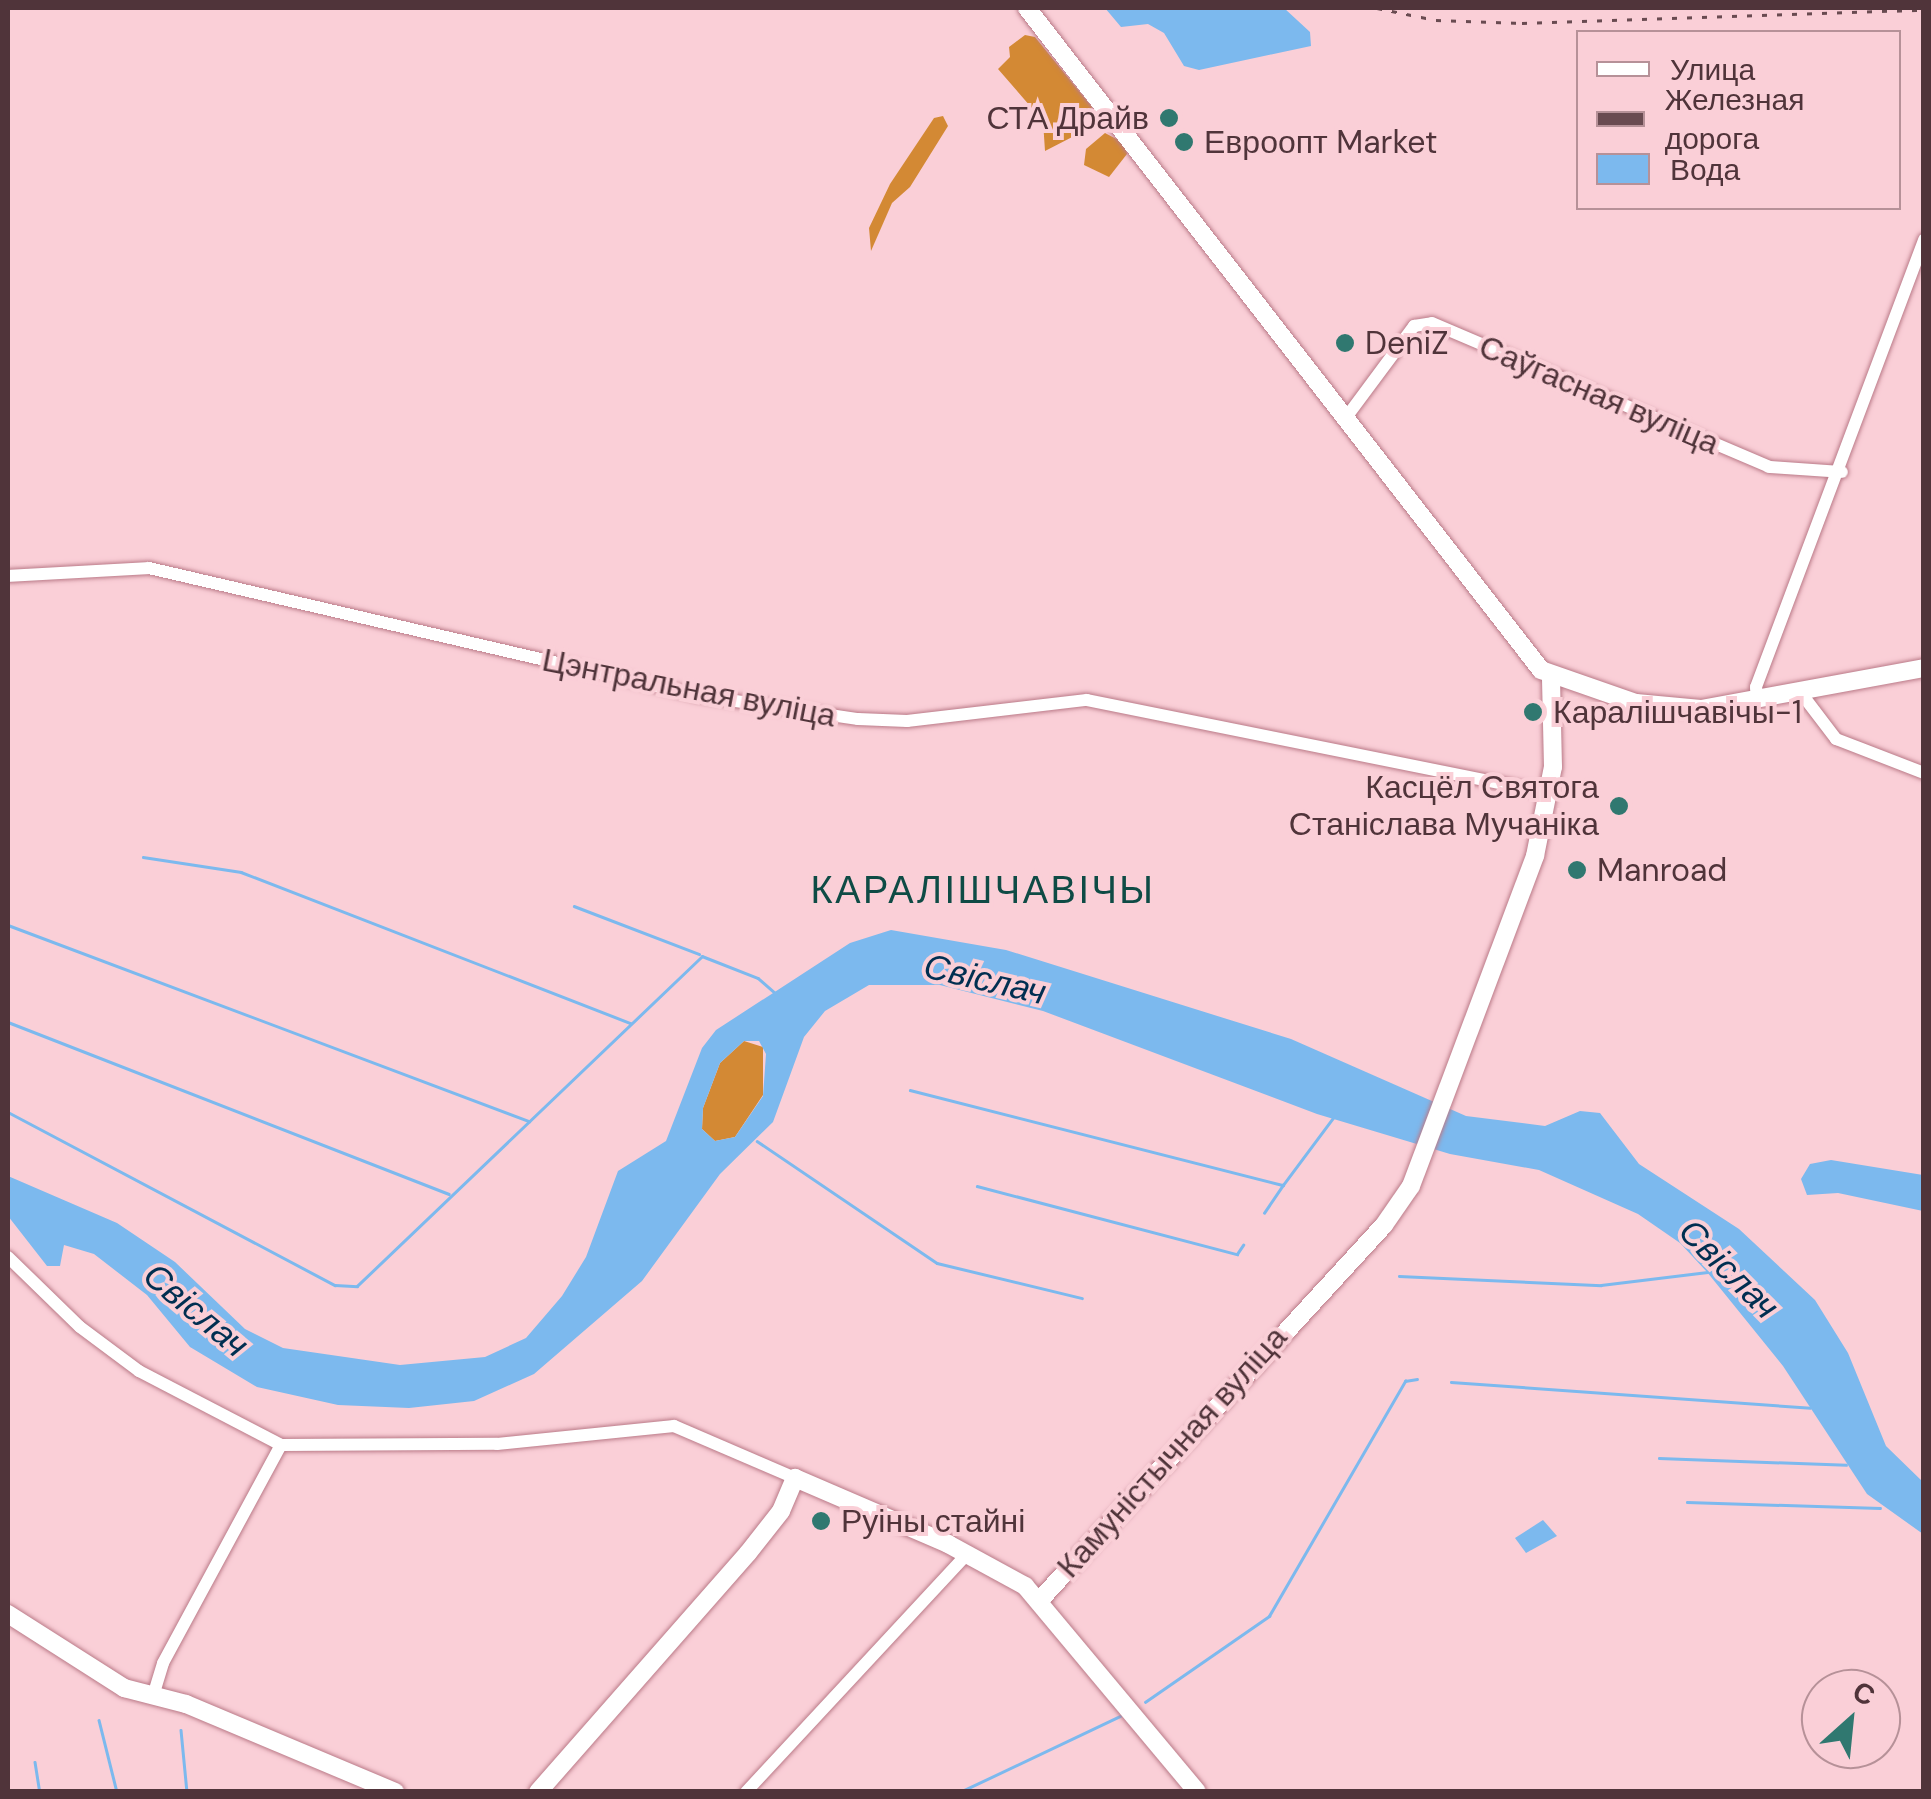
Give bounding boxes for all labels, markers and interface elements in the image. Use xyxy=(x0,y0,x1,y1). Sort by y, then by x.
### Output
legend xyxy=(1576,30,1901,210)
text: Улица xyxy=(1670,50,1755,89)
text: Железная дорога xyxy=(1665,80,1804,158)
place label: СТА Драйв xyxy=(986,99,1149,137)
marker: СТА Драйв xyxy=(1158,107,1180,129)
place label: Евроопт Market xyxy=(1204,123,1438,161)
marker: Евроопт Market xyxy=(1173,131,1195,153)
text: Вода xyxy=(1670,150,1740,189)
place label: DeniZ xyxy=(1365,324,1449,362)
street label: Саўгасная вуліца xyxy=(1473,327,1725,463)
marker: DeniZ xyxy=(1334,332,1356,354)
street label: Цэнтральная вуліца xyxy=(539,641,839,735)
place label: Каралішчавічы-1 xyxy=(1553,693,1802,731)
marker: Каралішчавічы-1 xyxy=(1522,701,1544,723)
place label: Касцёл Святога Станіслава Мучаніка xyxy=(1289,769,1599,844)
marker: Касцёл Святога Станіслава Мучаніка xyxy=(1608,795,1630,817)
place label: Manroad xyxy=(1597,851,1727,889)
marker: Manroad xyxy=(1566,859,1588,881)
district label: КАРАЛІШЧАВІЧЫ xyxy=(811,868,1155,914)
water label: Свіслач xyxy=(920,945,1050,1013)
water label: Свіслач xyxy=(1670,1210,1788,1328)
water label: Свіслач xyxy=(135,1254,257,1366)
street label: Камуністычная вуліца xyxy=(1049,1318,1295,1586)
place label: Руіны стайні xyxy=(841,1502,1025,1540)
marker: Руіны стайні xyxy=(810,1510,832,1532)
north arrow xyxy=(1801,1669,1901,1769)
text: С xyxy=(1847,1673,1881,1715)

